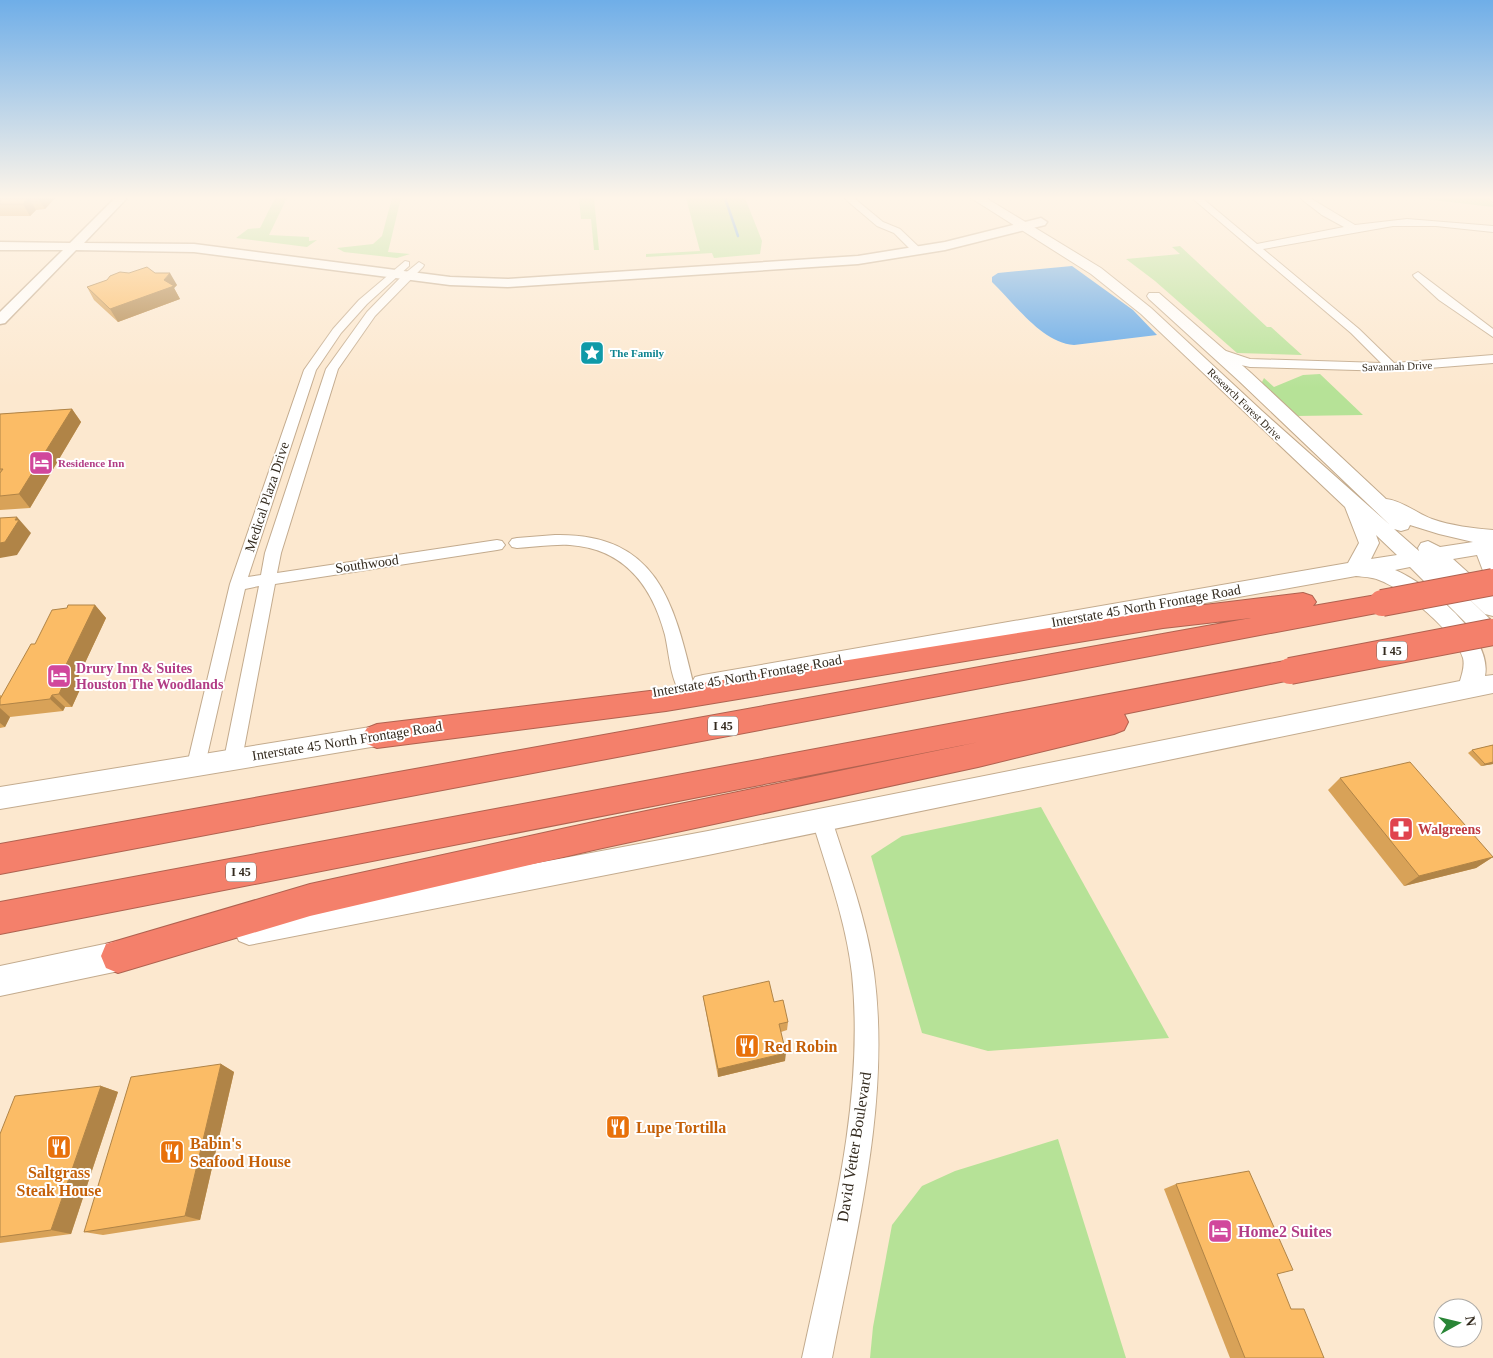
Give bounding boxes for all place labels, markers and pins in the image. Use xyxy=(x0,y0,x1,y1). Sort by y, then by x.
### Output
place icon: The Family xyxy=(579,340,605,366)
place label: The Family xyxy=(610,347,665,359)
hotel icon: Residence Inn xyxy=(28,450,54,476)
place label: Residence Inn xyxy=(58,457,124,469)
place label: Drury Inn & Suites Houston The Woodlands xyxy=(76,661,224,692)
hotel icon: Drury Inn & Suites Houston The Woodlands xyxy=(46,663,72,689)
pharmacy icon: Walgreens xyxy=(1388,816,1414,842)
place label: Walgreens xyxy=(1418,822,1481,837)
restaurant icon: Red Robin xyxy=(734,1033,760,1059)
place label: Red Robin xyxy=(764,1038,837,1055)
restaurant icon: Lupe Tortilla xyxy=(605,1114,631,1140)
place label: Lupe Tortilla xyxy=(636,1119,726,1137)
restaurant icon: Saltgrass Steak House xyxy=(46,1134,72,1160)
place label: Babin's Seafood House xyxy=(190,1135,291,1170)
restaurant icon: Babin's Seafood House xyxy=(159,1139,185,1165)
place label: Saltgrass Steak House xyxy=(17,1164,101,1199)
hotel icon: Home2 Suites xyxy=(1207,1218,1233,1244)
place label: Home2 Suites xyxy=(1238,1223,1332,1240)

